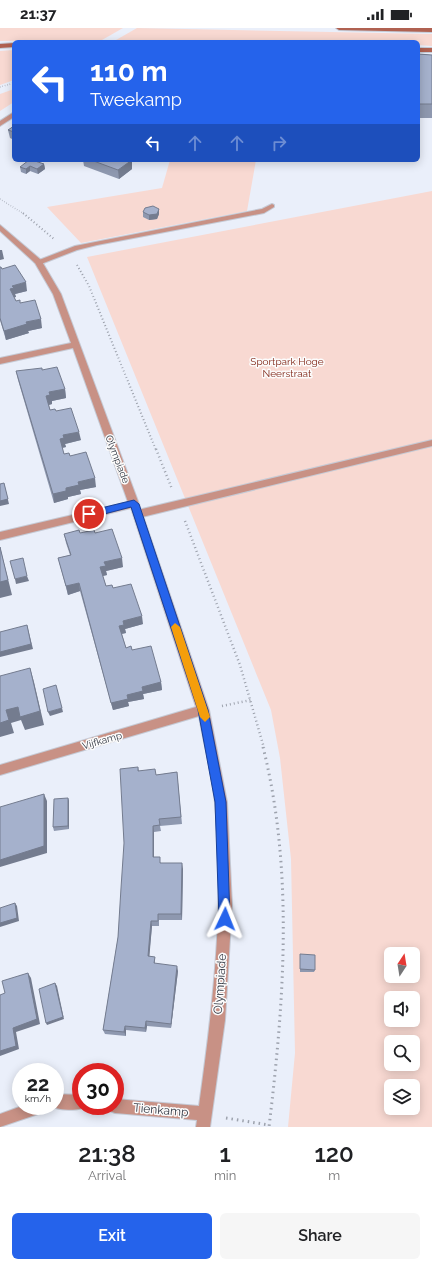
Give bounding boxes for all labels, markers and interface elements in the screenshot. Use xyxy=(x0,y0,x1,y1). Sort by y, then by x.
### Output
text: 21:37 xyxy=(20,5,56,23)
text: 110 m xyxy=(90,55,168,88)
icon: left xyxy=(24,56,76,108)
text: Tweekamp xyxy=(90,89,182,110)
icon: left xyxy=(142,132,164,154)
icon: ahead xyxy=(184,132,206,154)
icon: ahead xyxy=(226,132,248,154)
icon: right xyxy=(268,132,290,154)
park label: Sportpark Hoge Neerstraat xyxy=(250,356,324,379)
street label: Olympiade xyxy=(103,434,132,485)
pin xyxy=(72,497,106,531)
icon: arrive xyxy=(78,503,100,525)
street label: Vijfkamp xyxy=(81,730,123,751)
position arrow xyxy=(204,898,246,940)
north arrow xyxy=(384,947,420,983)
map controls xyxy=(384,947,420,1115)
street label: Olympiade xyxy=(211,953,229,1015)
button: sound xyxy=(384,991,420,1027)
button: search xyxy=(384,1035,420,1071)
speed limit sign: 30 xyxy=(72,1063,124,1115)
text: 22 xyxy=(27,1072,49,1096)
button: layers xyxy=(384,1079,420,1115)
text: km/h xyxy=(25,1093,51,1104)
street label: Tienkamp xyxy=(133,1101,189,1119)
text: 21:38 xyxy=(78,1139,136,1168)
text: 1 xyxy=(219,1139,231,1168)
text: 120 xyxy=(315,1139,354,1168)
text: Arrival xyxy=(88,1168,126,1183)
text: min xyxy=(214,1168,236,1183)
text: m xyxy=(328,1168,340,1183)
button: Exit xyxy=(12,1213,212,1259)
button: Share xyxy=(220,1213,420,1259)

